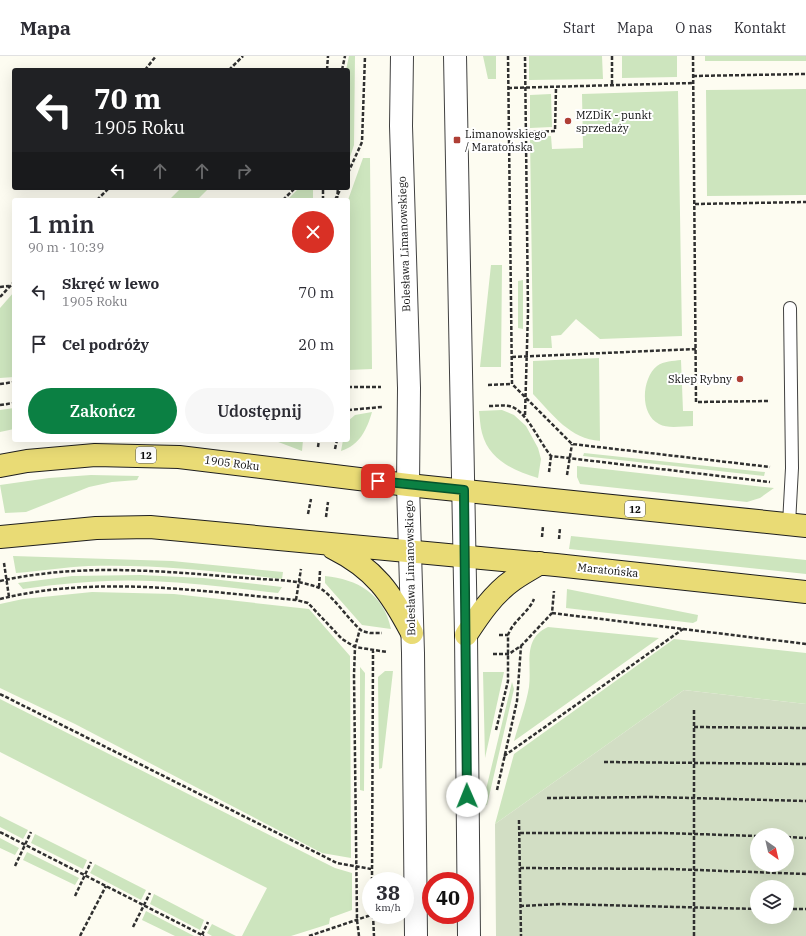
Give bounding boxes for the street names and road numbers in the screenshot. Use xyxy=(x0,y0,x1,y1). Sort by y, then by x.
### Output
street label: Bolesława Limanowskiego xyxy=(395,176,413,312)
road number: 12 xyxy=(136,447,156,463)
street label: 1905 Roku xyxy=(204,453,261,473)
street label: Bolesława Limanowskiego xyxy=(402,500,418,636)
road number: 12 xyxy=(625,501,645,517)
street label: Maratońska xyxy=(577,560,639,580)

